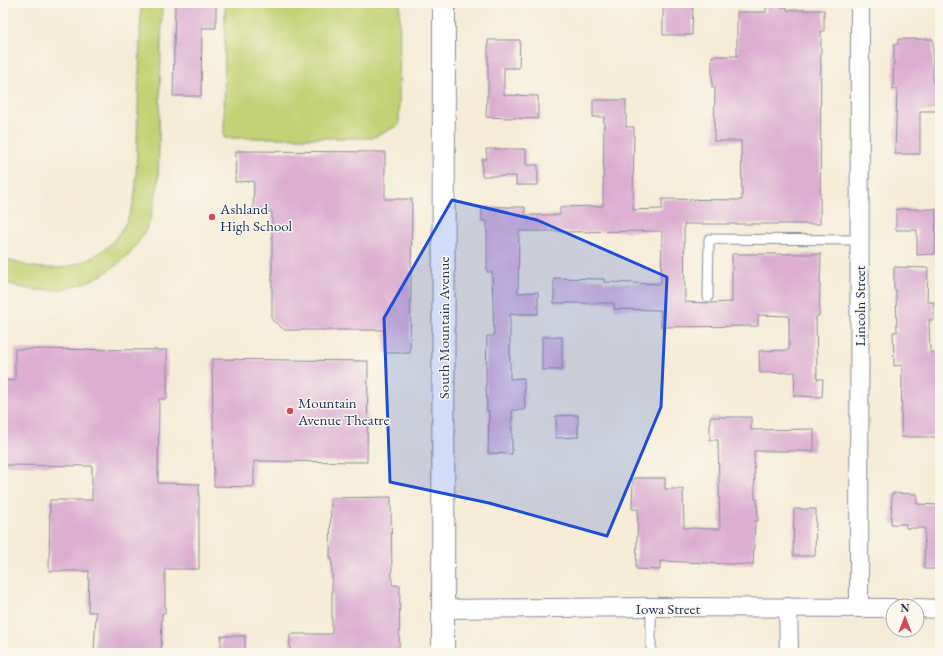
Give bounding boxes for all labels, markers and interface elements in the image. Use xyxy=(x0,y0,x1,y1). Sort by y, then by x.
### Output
place label: Ashland High School xyxy=(219,199,293,235)
marker: Ashland High School xyxy=(207,212,217,222)
street label: South Mountain Avenue xyxy=(434,257,453,399)
street label: Lincoln Street xyxy=(850,265,869,346)
place label: Mountain Avenue Theatre xyxy=(297,393,389,429)
marker: Mountain Avenue Theatre xyxy=(285,406,295,416)
north arrow xyxy=(885,598,925,638)
street label: Iowa Street xyxy=(636,599,700,618)
text: N xyxy=(901,601,910,615)

